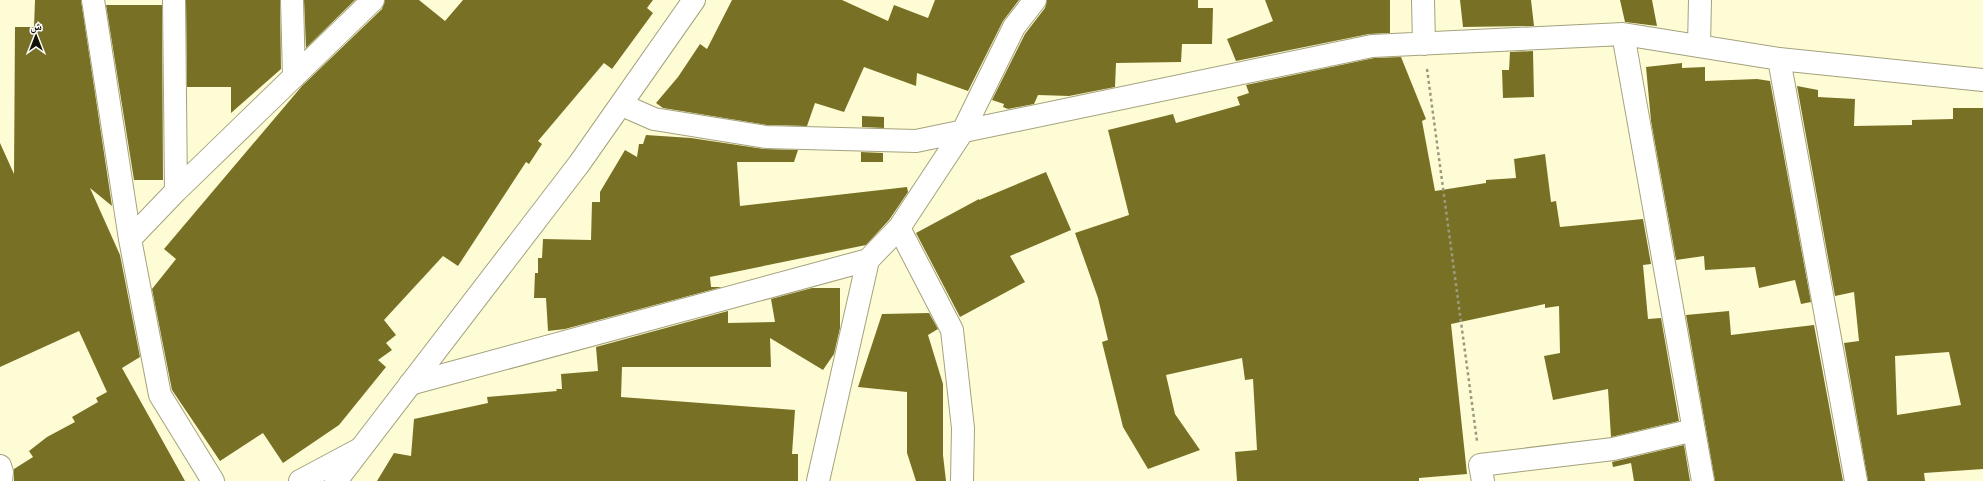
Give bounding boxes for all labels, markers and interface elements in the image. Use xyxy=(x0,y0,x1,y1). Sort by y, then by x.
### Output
north arrow xyxy=(16,16,56,56)
text: ش xyxy=(30,18,42,34)

